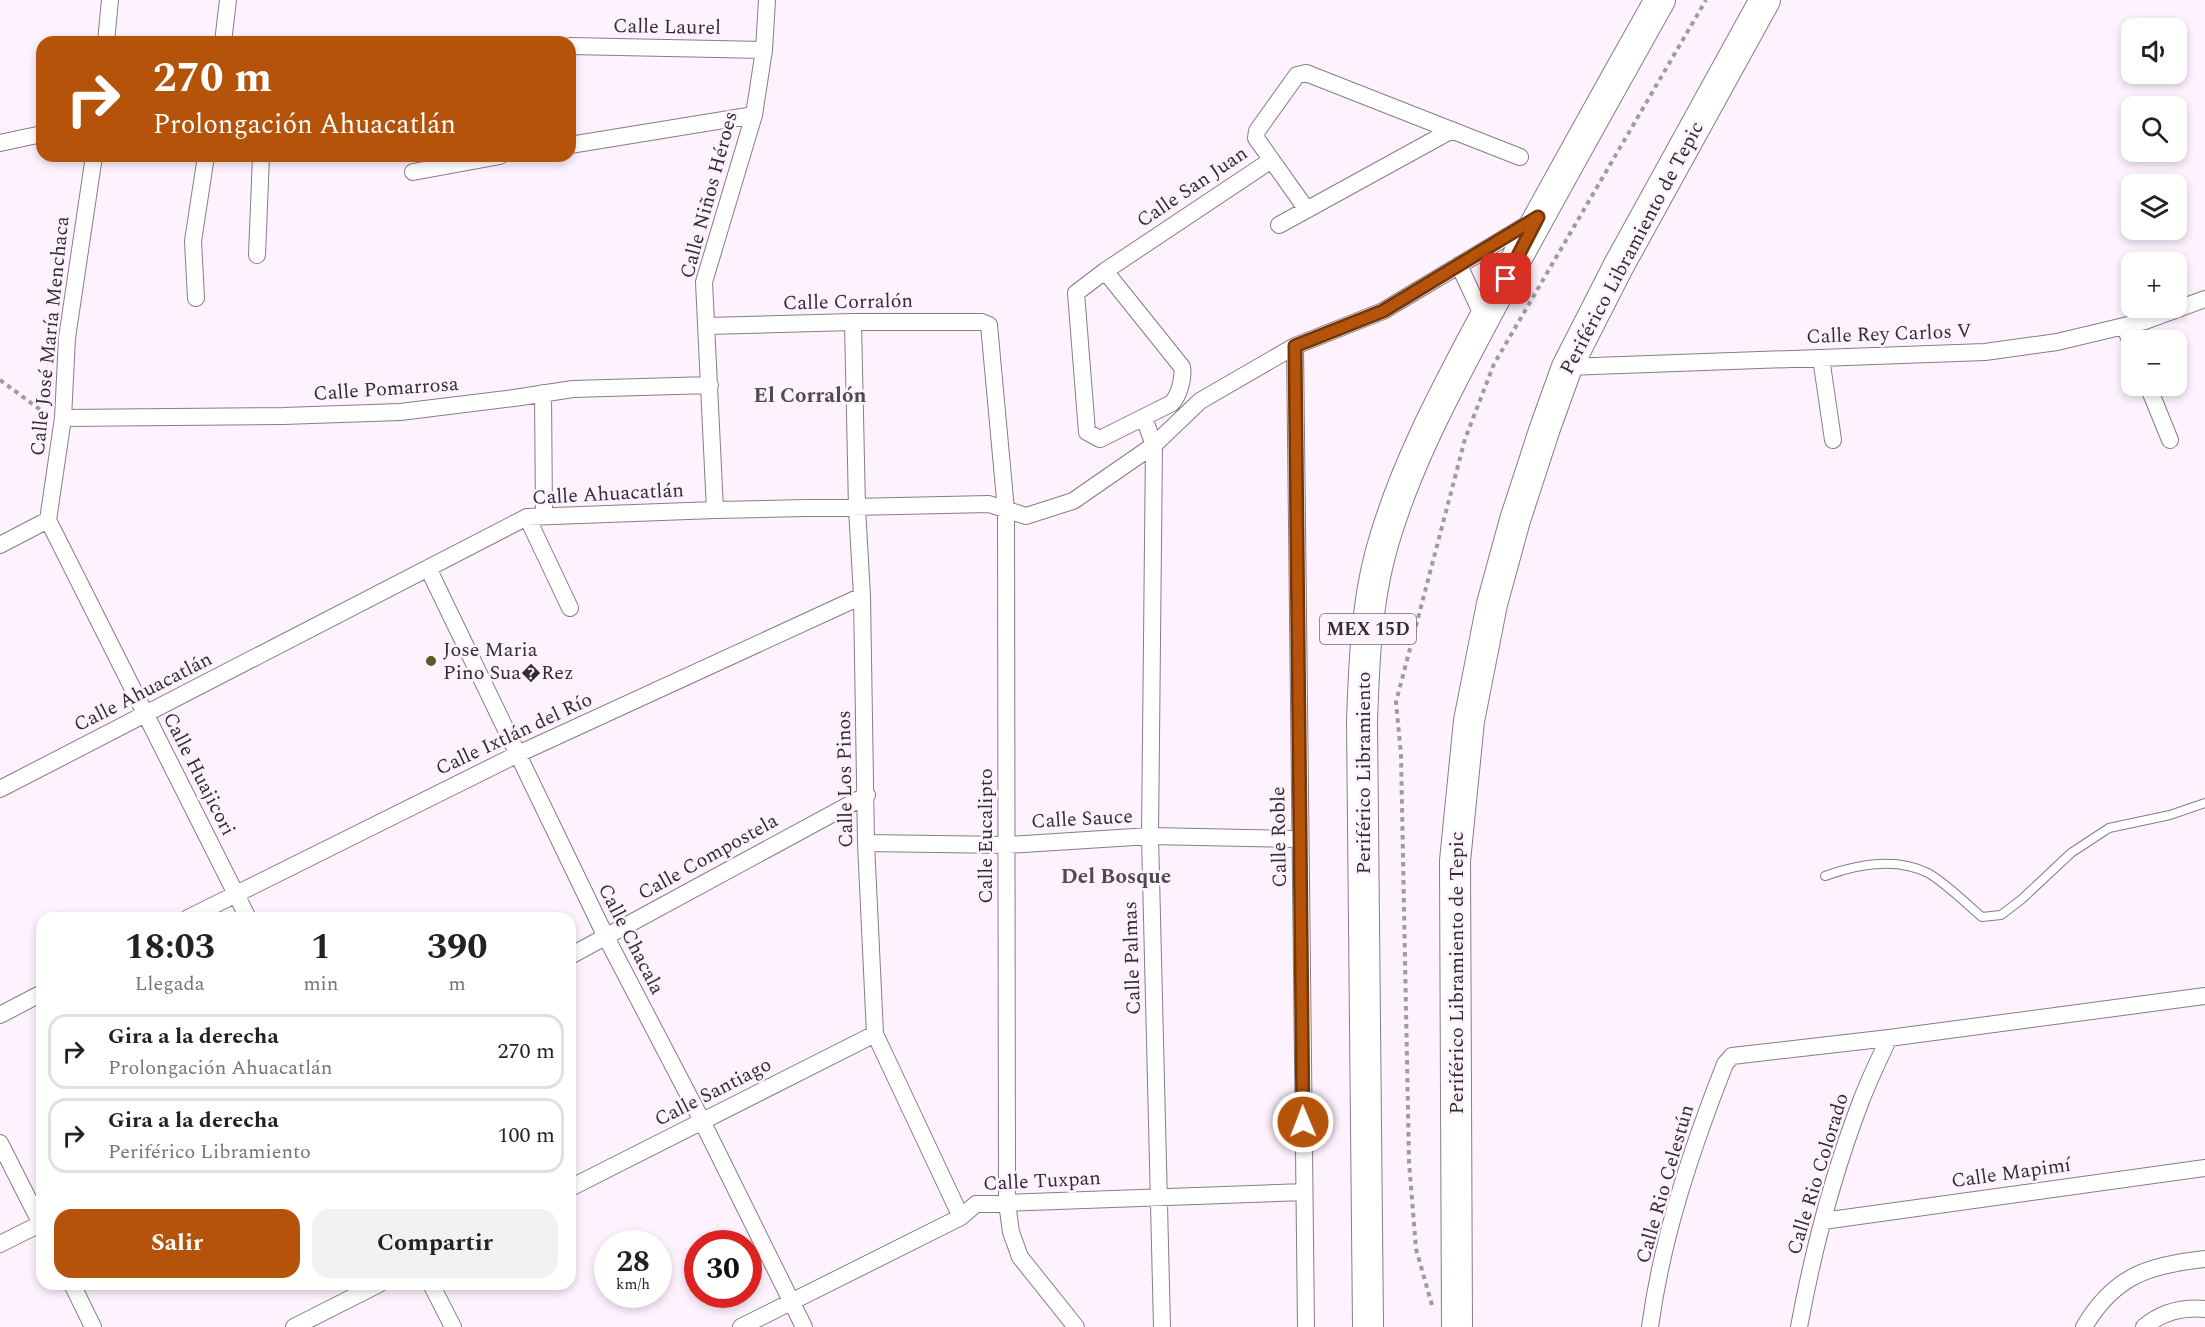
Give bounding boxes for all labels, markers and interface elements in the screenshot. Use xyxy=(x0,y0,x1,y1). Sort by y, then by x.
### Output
street label: Calle Laurel xyxy=(613,11,721,43)
map controls xyxy=(2121,18,2187,396)
button: sound xyxy=(2121,18,2187,84)
text: 270 m xyxy=(153,47,272,110)
icon: right xyxy=(54,60,132,138)
button: search xyxy=(2121,96,2187,162)
text: Prolongación Ahuacatlán xyxy=(153,104,456,146)
street label: Calle Niños Héroes xyxy=(672,108,746,282)
street label: Periférico Libramiento de Tepic xyxy=(1552,116,1712,380)
street label: Calle San Juan xyxy=(1130,139,1254,235)
button: layers xyxy=(2121,174,2187,240)
street label: Calle José María Menchaca xyxy=(22,214,78,457)
button: + xyxy=(2121,252,2187,318)
pin xyxy=(1480,253,1531,304)
icon: arrive xyxy=(1489,262,1522,295)
street label: Calle Corralón xyxy=(783,286,913,318)
street label: Calle Rey Carlos V xyxy=(1806,316,1972,352)
button: − xyxy=(2121,330,2187,396)
street label: Calle Pomarrosa xyxy=(312,369,460,409)
district label: El Corralón xyxy=(754,380,866,412)
street label: Calle Ahuacatlán xyxy=(531,475,685,513)
road number: MEX 15D xyxy=(1320,614,1416,644)
place label: Jose Maria Pino Sua�Rez xyxy=(443,635,574,688)
street label: Calle Ahuacatlán xyxy=(69,644,217,740)
marker: Jose Maria Pino Sua�Rez xyxy=(424,654,438,668)
street label: Periférico Libramiento xyxy=(1349,672,1379,874)
street label: Calle Ixtlán del Río xyxy=(431,685,597,783)
street label: Calle Huajicori xyxy=(155,707,243,841)
street label: Calle Los Pinos xyxy=(829,710,861,848)
street label: Calle Eucalipto xyxy=(971,768,1001,904)
street label: Calle Roble xyxy=(1263,786,1295,888)
street label: Calle Sauce xyxy=(1030,801,1134,837)
street label: Calle Compostela xyxy=(632,806,784,908)
street label: Periférico Libramiento de Tepic xyxy=(1442,831,1472,1115)
district label: Del Bosque xyxy=(1061,861,1171,893)
street label: Calle Chacala xyxy=(590,878,672,1000)
street label: Calle Palmas xyxy=(1115,900,1149,1016)
text: 18:03 xyxy=(124,920,215,975)
text: 1 xyxy=(311,920,331,975)
text: 390 xyxy=(427,920,487,975)
text: Llegada xyxy=(135,969,205,999)
text: min xyxy=(303,969,338,999)
text: m xyxy=(449,969,466,999)
text: Gira a la derecha xyxy=(108,1020,279,1053)
icon: right xyxy=(57,1035,90,1068)
text: 270 m xyxy=(498,1035,555,1068)
street label: Calle Santiago xyxy=(649,1050,777,1134)
text: Prolongación Ahuacatlán xyxy=(108,1053,332,1083)
street label: Calle Rio Colorado xyxy=(1779,1089,1857,1259)
position arrow xyxy=(1271,1090,1335,1154)
street label: Calle Rio Celestún xyxy=(1628,1101,1702,1267)
text: Gira a la derecha xyxy=(108,1104,279,1137)
icon: right xyxy=(57,1119,90,1152)
text: 100 m xyxy=(498,1119,555,1152)
text: Periférico Libramiento xyxy=(108,1137,311,1167)
street label: Calle Mapimí xyxy=(1949,1150,2074,1196)
street label: Calle Tuxpan xyxy=(982,1163,1102,1199)
button: Salir xyxy=(54,1209,300,1278)
button: Compartir xyxy=(312,1209,558,1278)
speed limit sign: 30 xyxy=(684,1230,762,1308)
text: 28 xyxy=(616,1239,650,1285)
text: km/h xyxy=(616,1273,650,1296)

